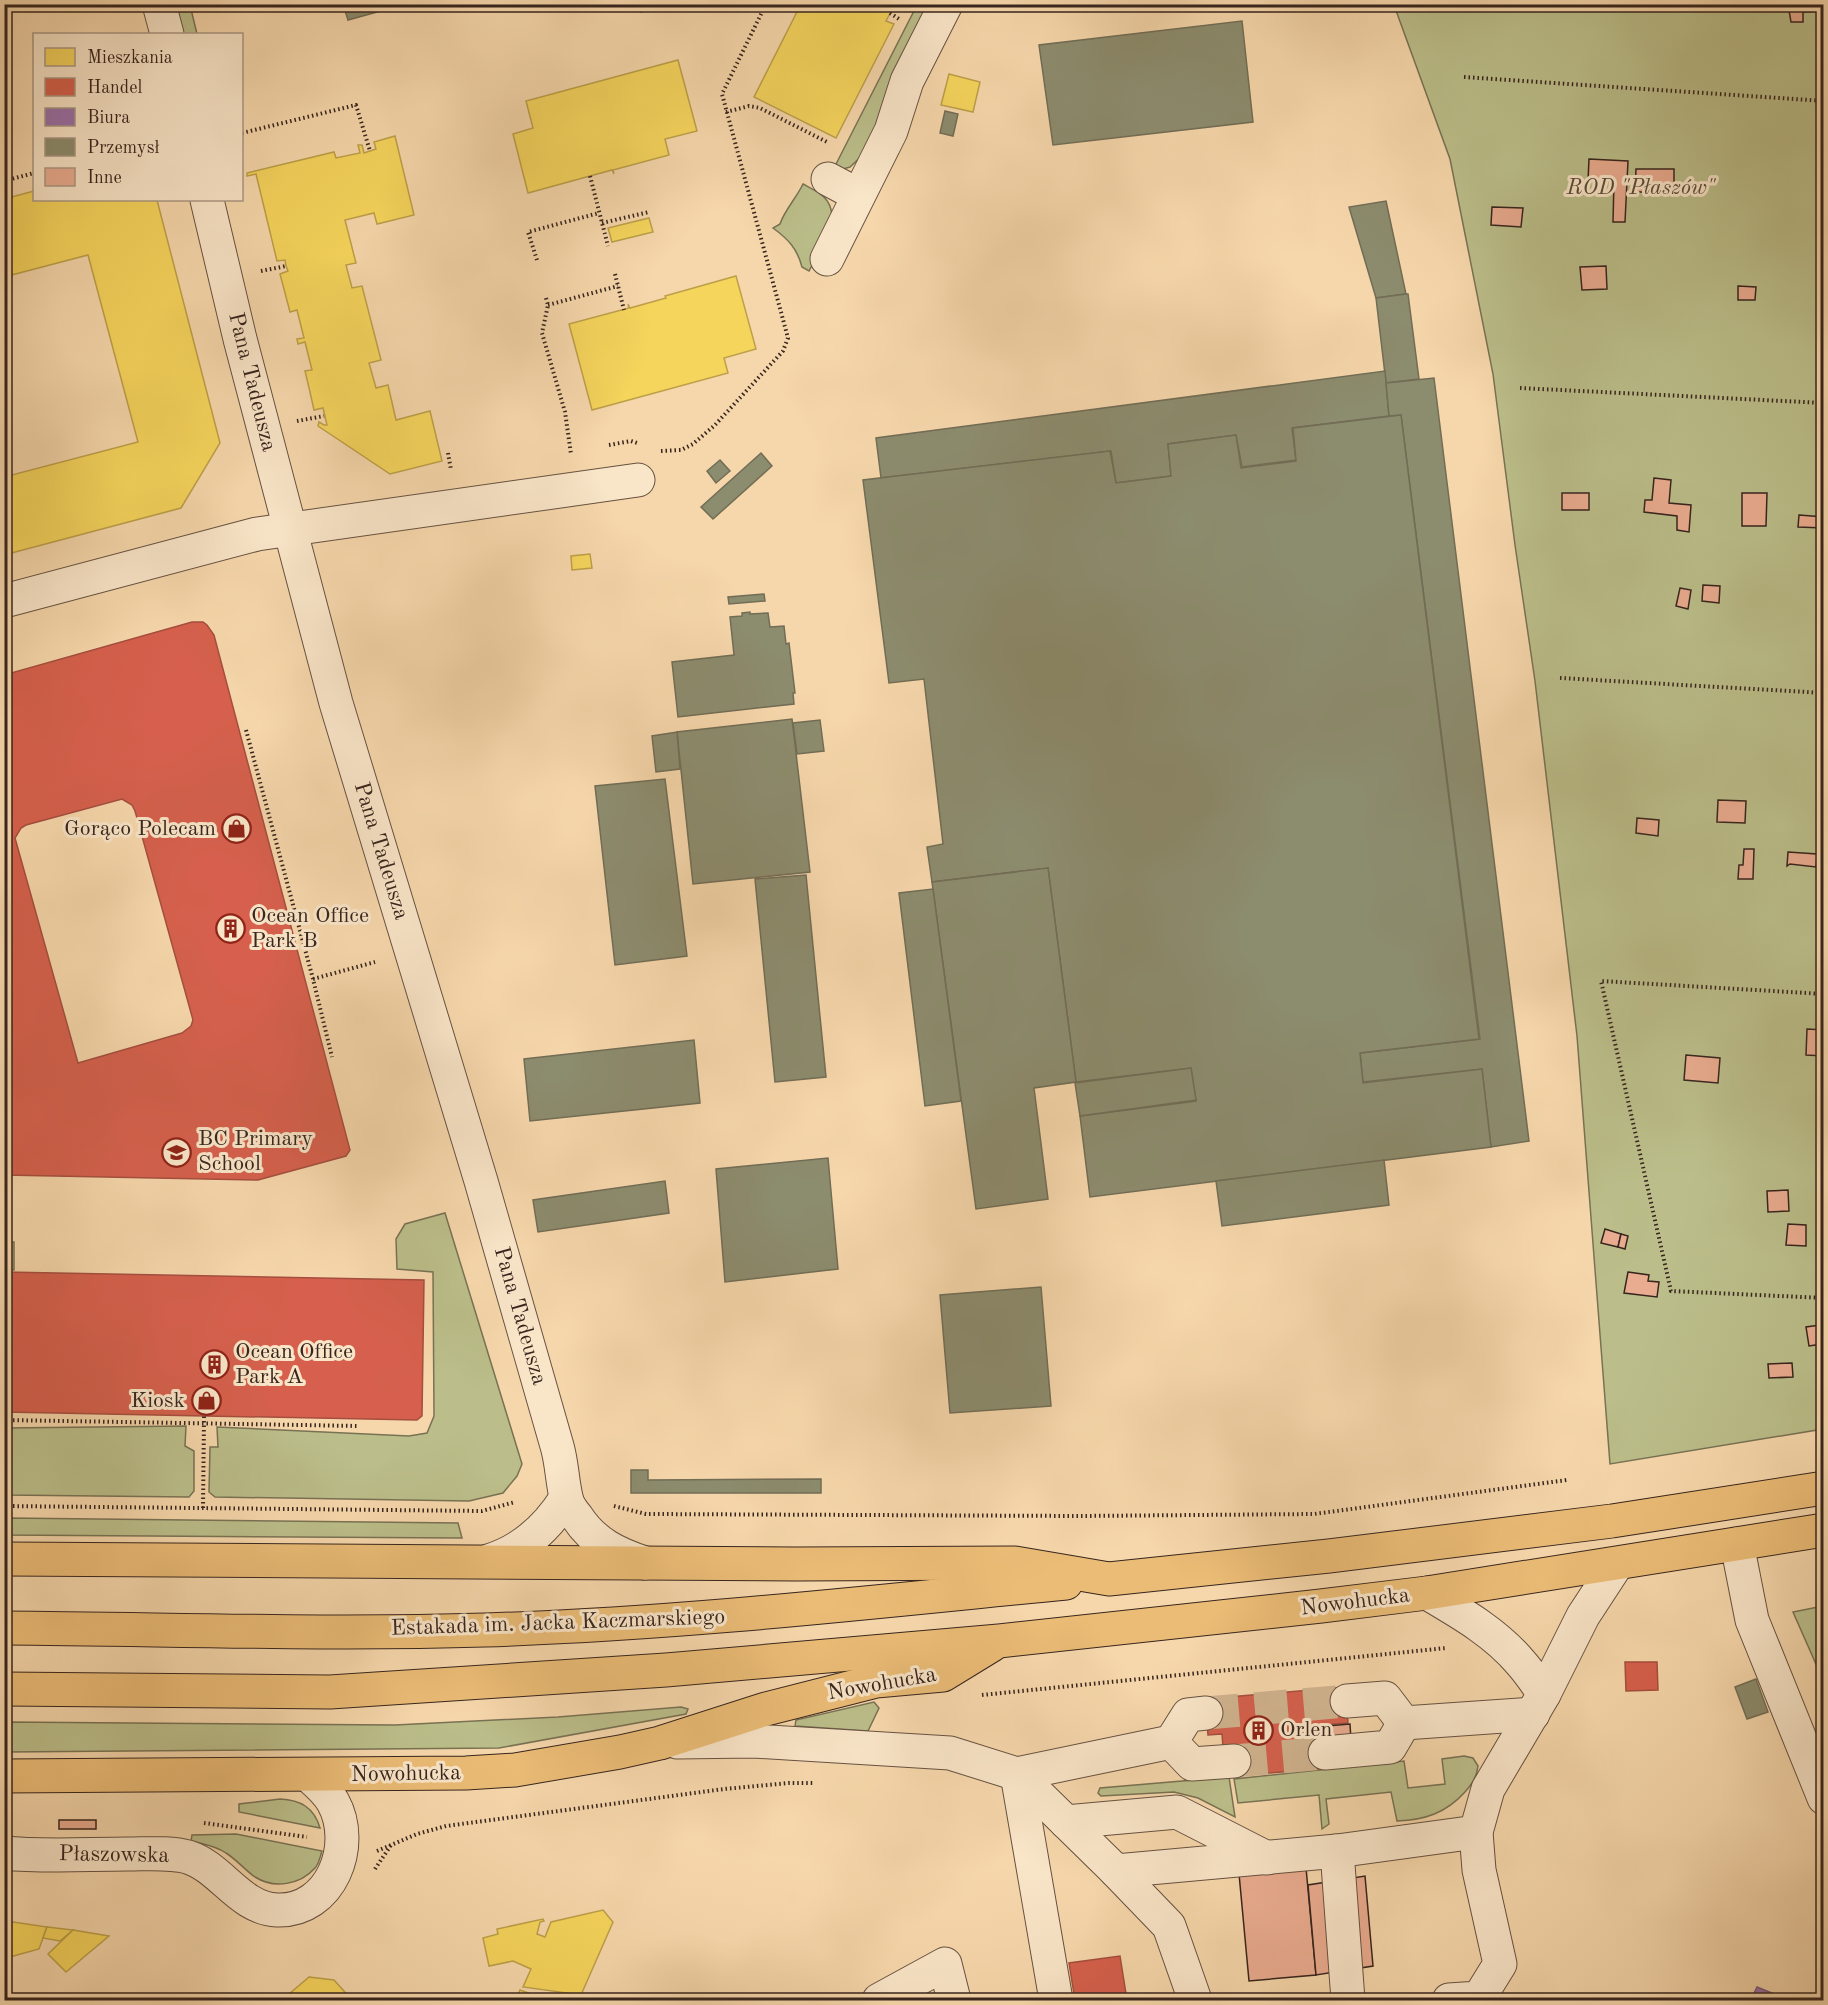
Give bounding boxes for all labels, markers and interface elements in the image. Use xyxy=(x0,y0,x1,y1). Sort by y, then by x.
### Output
legend xyxy=(33,33,243,201)
text: Mieszkania xyxy=(87,49,173,67)
text: Handel xyxy=(87,79,142,97)
text: Biura xyxy=(87,109,130,127)
text: Przemysł xyxy=(87,139,159,157)
text: Inne xyxy=(87,169,122,187)
park label: ROD "Płaszów" xyxy=(1566,177,1717,199)
street label: Pana Tadeusza xyxy=(224,310,280,454)
street label: Pana Tadeusza xyxy=(350,780,412,923)
shop icon: Gorąco Polecam xyxy=(221,813,253,845)
place label: Gorąco Polecam xyxy=(64,818,216,840)
place label: Ocean Office Park B xyxy=(251,905,369,952)
building icon: Ocean Office Park B xyxy=(214,913,246,945)
place label: BC Primary School xyxy=(198,1128,313,1175)
school or university icon: BC Primary School xyxy=(161,1136,193,1168)
street label: Pana Tadeusza xyxy=(490,1244,550,1388)
place label: Ocean Office Park A xyxy=(235,1341,353,1388)
building icon: Ocean Office Park A xyxy=(198,1349,230,1381)
shop icon: Kiosk xyxy=(190,1385,222,1417)
place label: Kiosk xyxy=(131,1390,185,1412)
street label: Nowohucka xyxy=(1299,1584,1411,1620)
street label: Estakada im. Jacka Kaczmarskiego xyxy=(390,1606,726,1640)
street label: Nowohucka xyxy=(826,1664,938,1704)
building icon: Orlen xyxy=(1243,1714,1275,1746)
place label: Orlen xyxy=(1280,1719,1332,1741)
street label: Nowohucka xyxy=(351,1762,461,1786)
street label: Płaszowska xyxy=(59,1843,170,1867)

